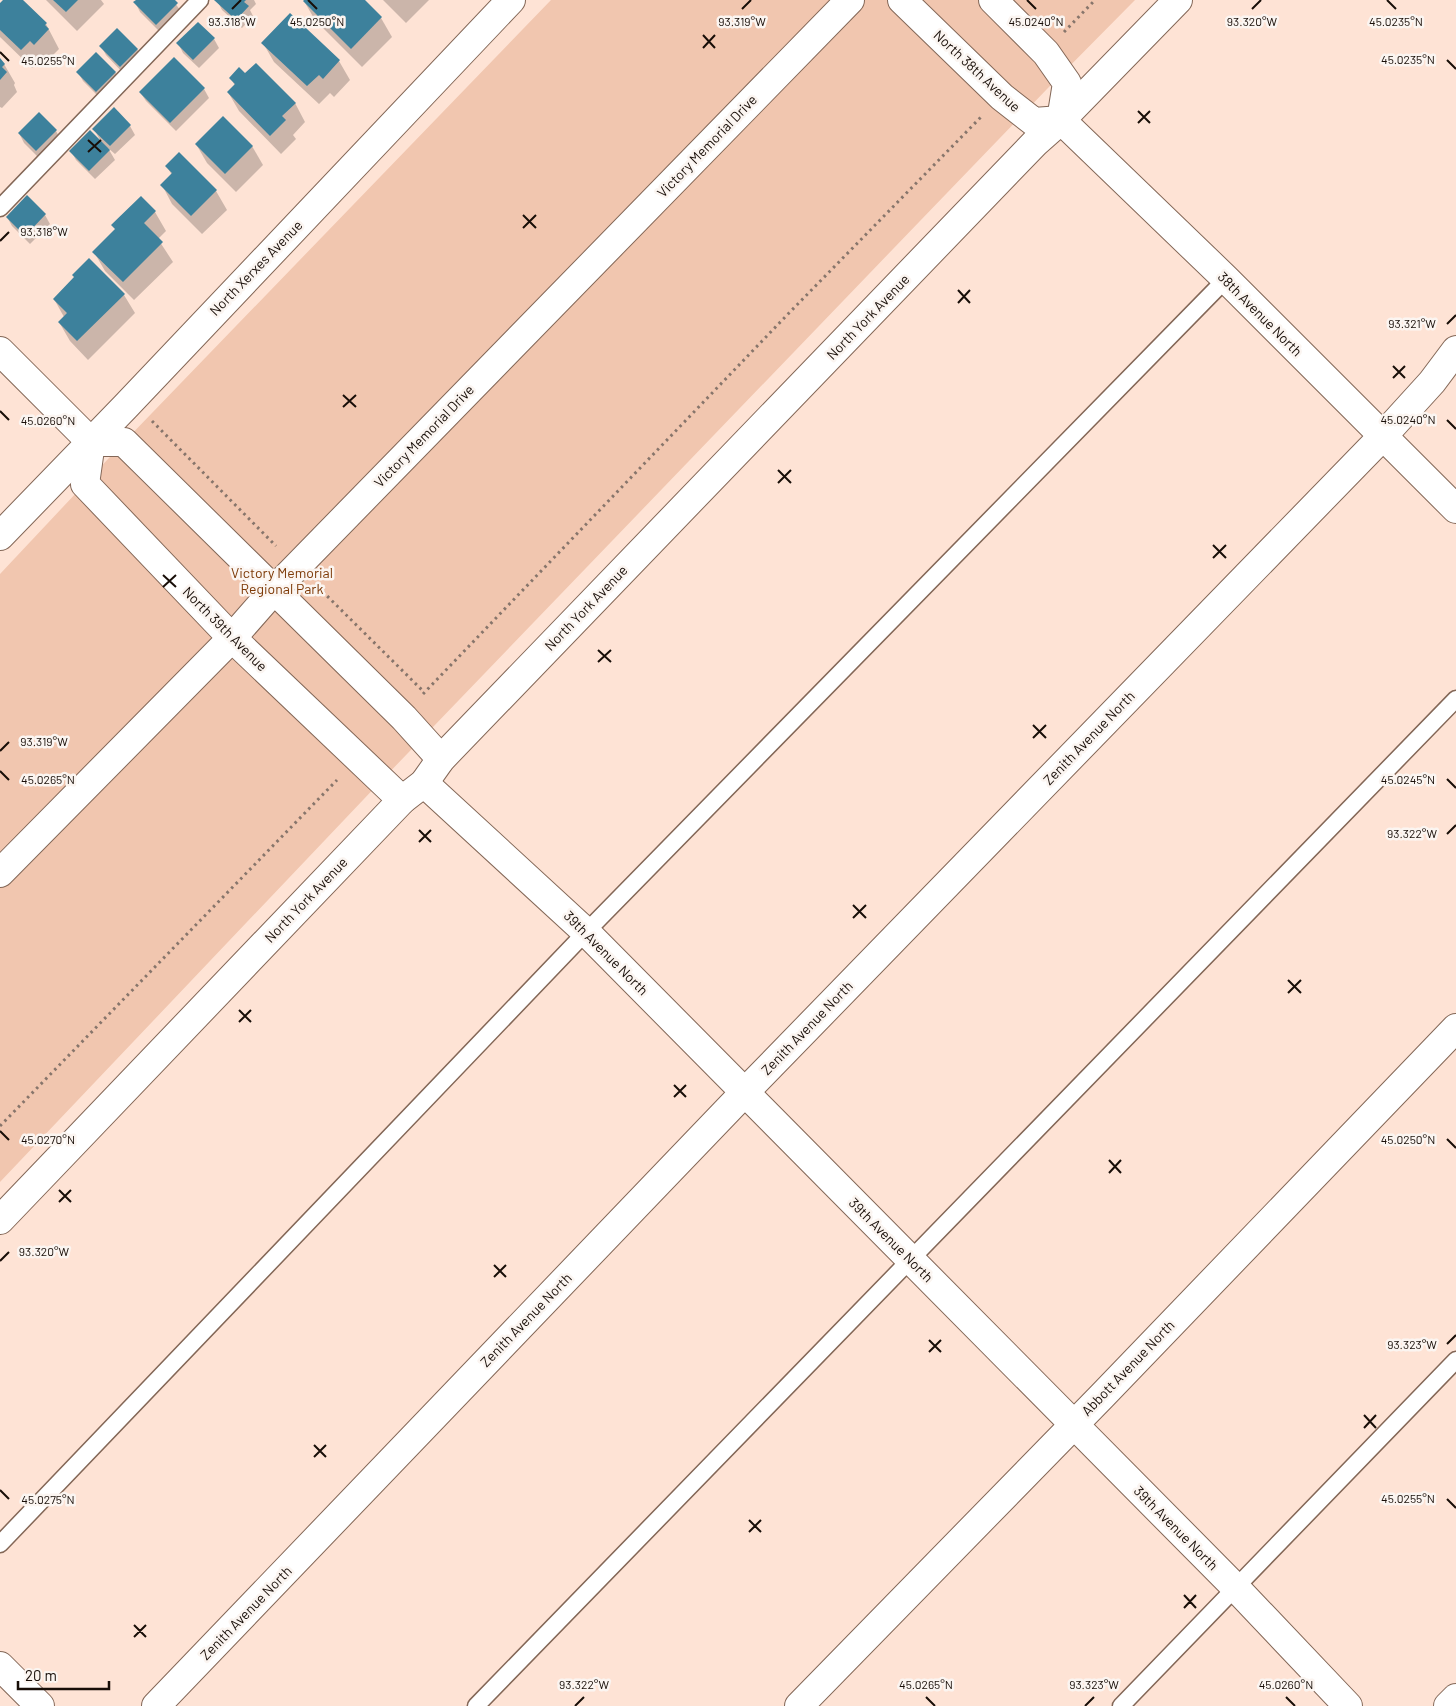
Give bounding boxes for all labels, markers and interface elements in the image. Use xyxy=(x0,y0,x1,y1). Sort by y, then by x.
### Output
text: 93.318°W xyxy=(208,14,256,28)
text: 45.0250°N xyxy=(290,14,344,28)
text: 93.319°W xyxy=(718,14,766,28)
text: 45.0240°N xyxy=(1009,14,1064,28)
text: 93.320°W xyxy=(1227,14,1278,28)
text: 45.0235°N xyxy=(1369,14,1423,28)
street label: North 38th Avenue xyxy=(930,26,1024,115)
text: 45.0235°N xyxy=(1381,52,1435,66)
text: 45.0255°N xyxy=(21,53,75,67)
street label: Victory Memorial Drive xyxy=(653,91,760,200)
street label: North Xerxes Avenue xyxy=(206,216,306,319)
text: 93.318°W xyxy=(20,224,68,238)
street label: 38th Avenue North xyxy=(1215,268,1306,359)
street label: North York Avenue xyxy=(823,270,913,363)
text: 93.321°W xyxy=(1388,316,1436,330)
street label: Victory Memorial Drive xyxy=(370,381,477,490)
text: 45.0240°N xyxy=(1381,412,1436,426)
text: 45.0260°N xyxy=(21,413,75,427)
street label: North York Avenue xyxy=(541,561,631,654)
park label: Victory Memorial Regional Park xyxy=(231,564,333,597)
street label: North 39th Avenue xyxy=(180,583,271,674)
street label: Zenith Avenue North xyxy=(1039,687,1138,788)
text: 93.319°W xyxy=(20,734,68,748)
text: 45.0265°N xyxy=(21,772,75,786)
text: 45.0245°N xyxy=(1381,772,1435,786)
text: 93.322°W xyxy=(1387,826,1437,840)
street label: North York Avenue xyxy=(261,853,351,946)
street label: 39th Avenue North xyxy=(561,907,652,998)
street label: Zenith Avenue North xyxy=(757,977,856,1078)
text: 45.0270°N xyxy=(21,1132,75,1146)
text: 45.0250°N xyxy=(1381,1132,1435,1146)
street label: 39th Avenue North xyxy=(846,1194,937,1285)
text: 93.320°W xyxy=(19,1244,70,1258)
street label: Zenith Avenue North xyxy=(476,1269,575,1370)
street label: Abbott Avenue North xyxy=(1078,1316,1178,1419)
text: 93.323°W xyxy=(1387,1337,1437,1351)
street label: 39th Avenue North xyxy=(1131,1482,1222,1573)
text: 45.0255°N xyxy=(1381,1491,1435,1505)
text: 45.0275°N xyxy=(21,1492,75,1506)
street label: Zenith Avenue North xyxy=(196,1562,295,1663)
scale bar xyxy=(18,1658,109,1690)
text: 20 m xyxy=(25,1666,57,1684)
text: 93.322°W xyxy=(559,1677,609,1691)
text: 45.0265°N xyxy=(899,1677,953,1691)
text: 93.323°W xyxy=(1069,1677,1119,1691)
text: 45.0260°N xyxy=(1259,1677,1313,1691)

